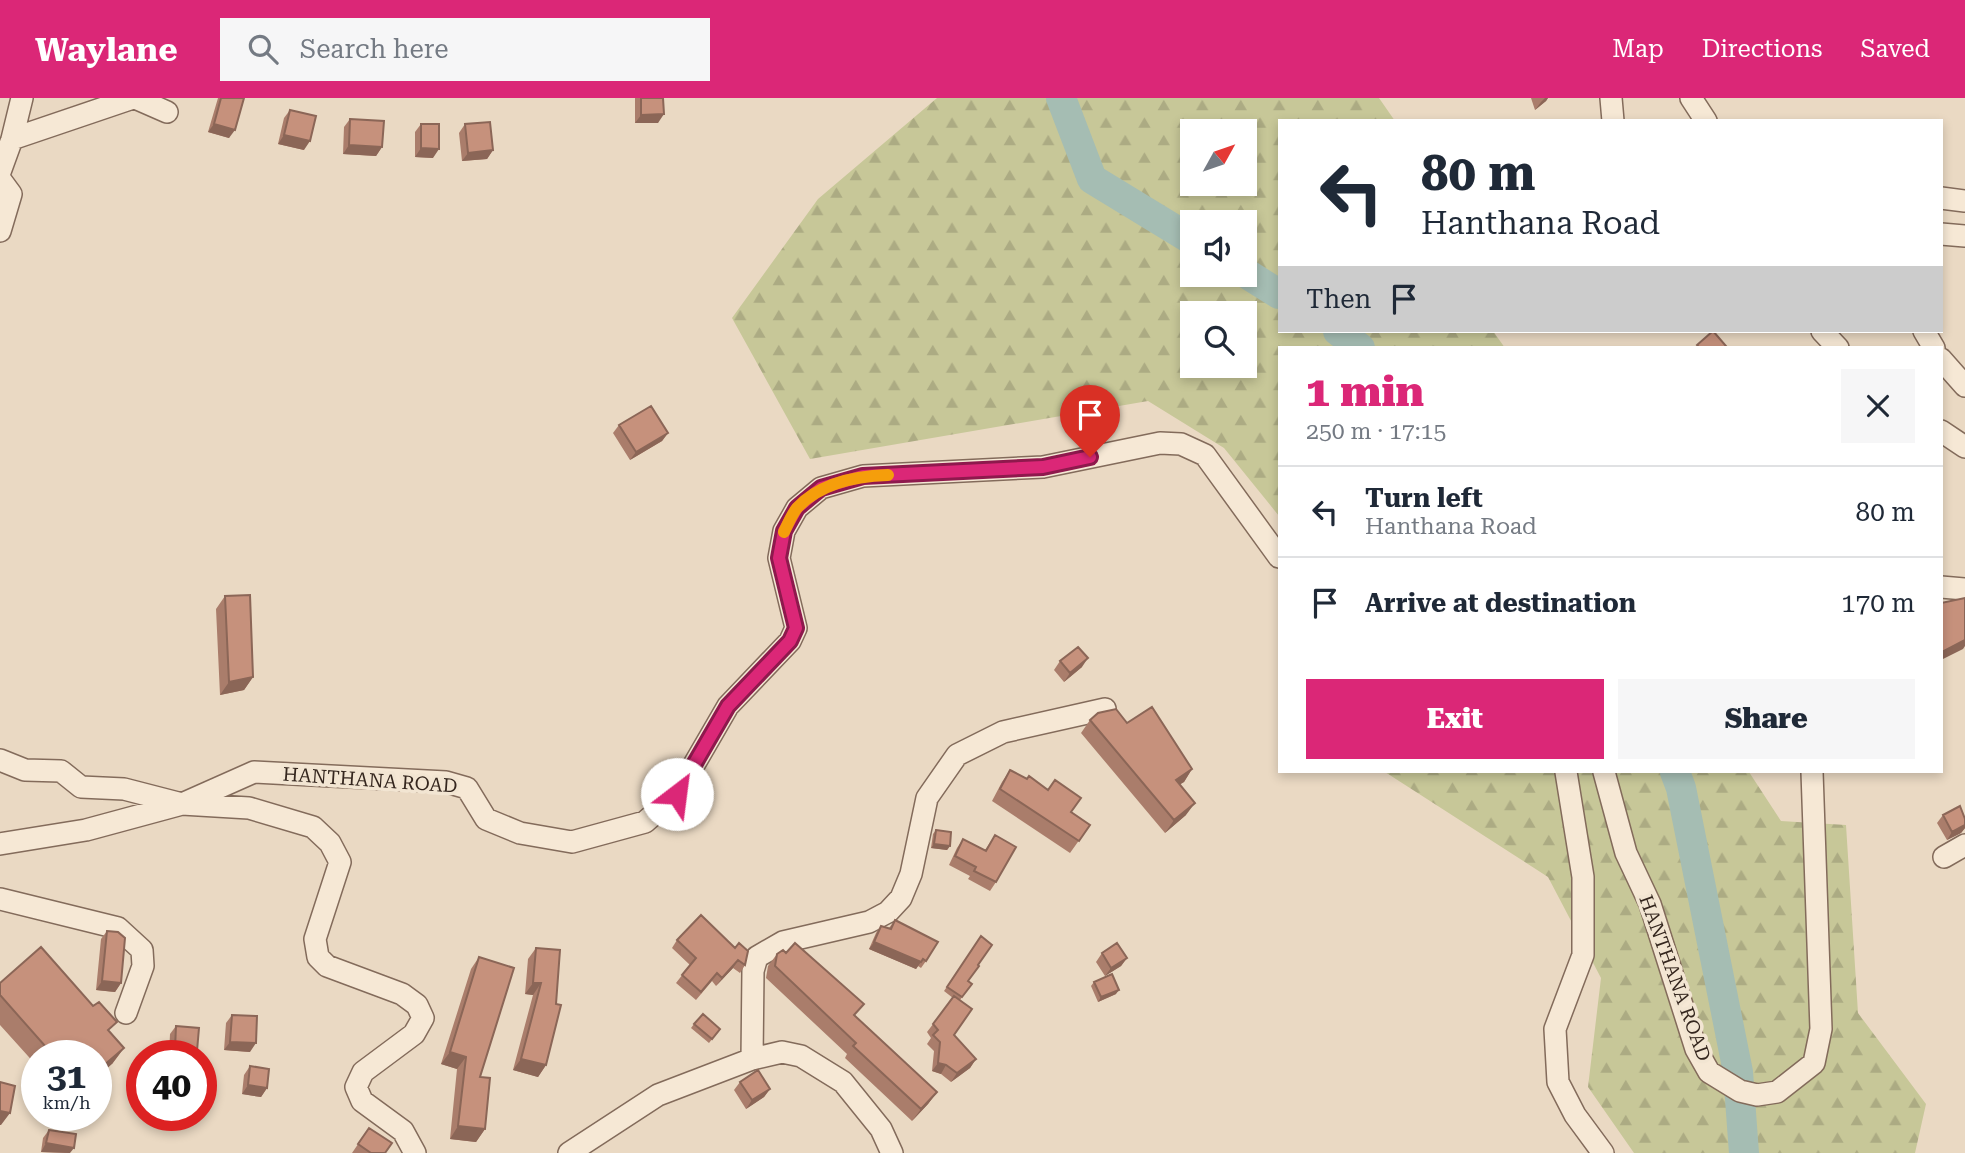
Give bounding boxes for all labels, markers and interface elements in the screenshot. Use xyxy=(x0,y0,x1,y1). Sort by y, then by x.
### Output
search box xyxy=(220,18,710,81)
text: Waylane xyxy=(35,30,178,69)
icon: search xyxy=(244,30,282,68)
text: Search here xyxy=(300,34,449,64)
text: Map xyxy=(1612,35,1664,63)
text: Directions xyxy=(1702,35,1822,63)
text: Saved xyxy=(1860,35,1930,63)
north arrow xyxy=(1180,119,1256,196)
map controls xyxy=(1180,119,1257,378)
text: 80 m xyxy=(1421,145,1536,202)
icon: left xyxy=(1306,147,1397,238)
text: Hanthana Road xyxy=(1421,204,1660,242)
button: sound xyxy=(1180,210,1257,287)
icon: arrive xyxy=(1385,280,1423,318)
text: Then xyxy=(1306,284,1371,314)
button: search xyxy=(1180,301,1257,378)
text: 1 min xyxy=(1306,367,1424,416)
button: close xyxy=(1841,369,1915,443)
pin xyxy=(1060,385,1120,457)
icon: arrive xyxy=(1071,396,1109,434)
text: 250 m · 17:15 xyxy=(1306,418,1446,445)
text: Turn left xyxy=(1365,483,1483,513)
icon: left xyxy=(1306,493,1344,531)
text: 80 m xyxy=(1856,497,1915,527)
text: Hanthana Road xyxy=(1365,513,1537,540)
icon: arrive xyxy=(1306,584,1344,622)
text: Arrive at destination xyxy=(1365,588,1636,618)
text: 170 m xyxy=(1841,588,1915,618)
button: Exit xyxy=(1306,679,1604,759)
button: Share xyxy=(1618,679,1915,759)
position arrow xyxy=(640,757,714,831)
street label: HANTHANA ROAD xyxy=(282,762,458,798)
street label: HANTHANA ROAD xyxy=(1634,892,1716,1064)
speed limit sign: 40 xyxy=(126,1040,217,1131)
text: 31 xyxy=(47,1056,86,1097)
text: km/h xyxy=(42,1092,91,1113)

